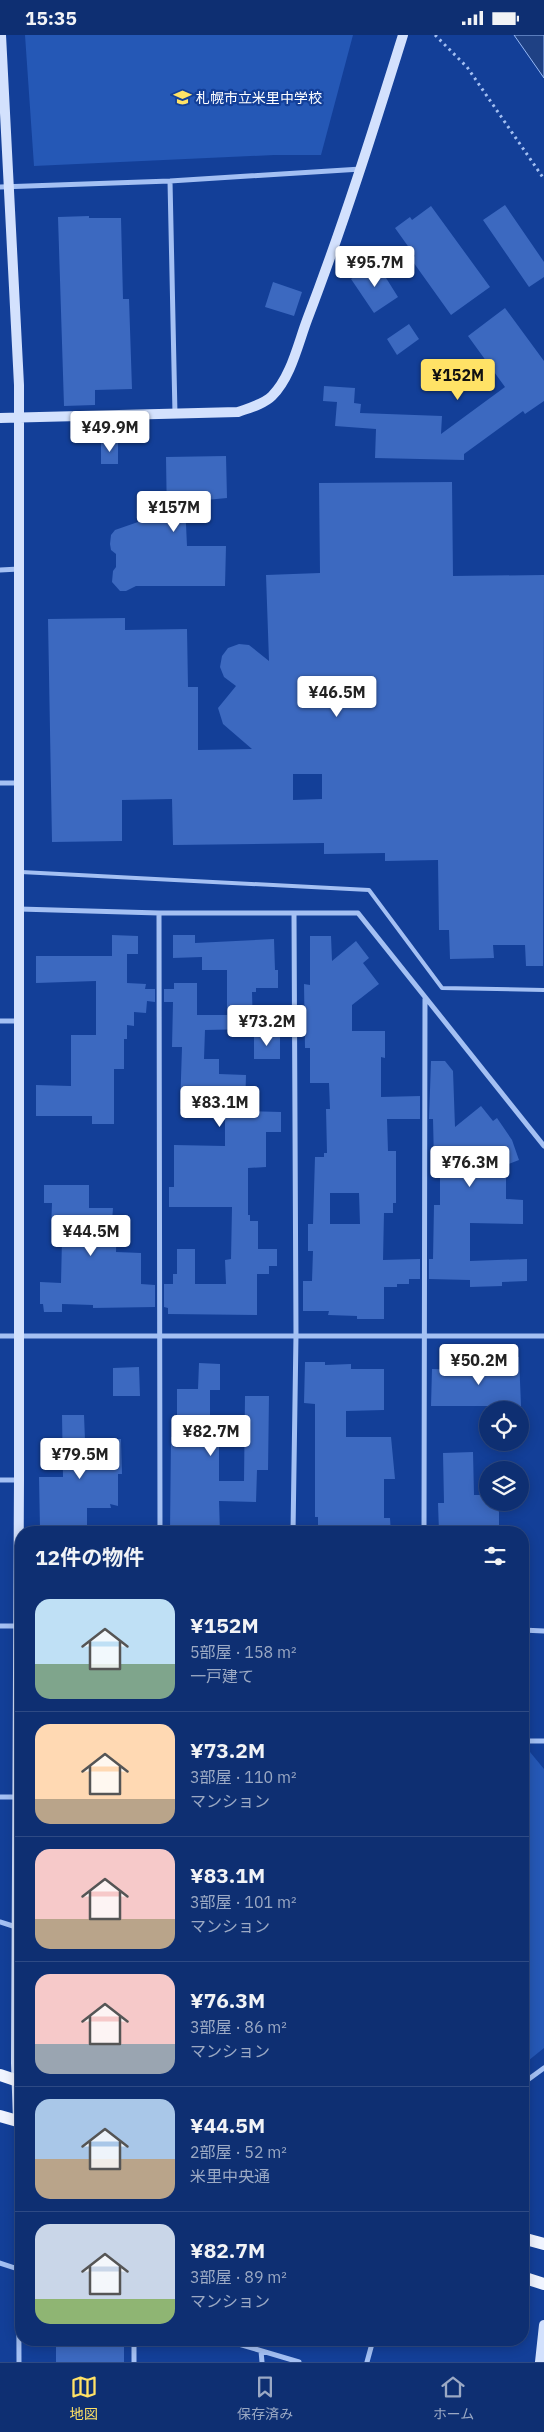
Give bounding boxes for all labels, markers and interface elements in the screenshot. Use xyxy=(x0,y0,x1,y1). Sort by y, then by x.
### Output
text: 15:35 xyxy=(25,6,77,30)
school or university icon: 札幌市立米里中学校 xyxy=(172,88,192,108)
place label: 札幌市立米里中学校 xyxy=(196,89,322,107)
pin: ¥95.7M xyxy=(334,245,416,288)
text: ¥95.7M xyxy=(346,252,404,272)
pin: ¥152M xyxy=(423,359,493,401)
text: ¥152M xyxy=(432,365,484,385)
pin: ¥49.9M xyxy=(69,411,151,453)
text: ¥49.9M xyxy=(81,417,139,437)
pin: ¥157M xyxy=(139,491,209,533)
text: ¥157M xyxy=(148,497,200,517)
pin: ¥46.5M xyxy=(296,675,378,718)
text: ¥46.5M xyxy=(308,682,366,702)
pin: ¥73.2M xyxy=(226,1005,308,1047)
text: ¥73.2M xyxy=(238,1011,296,1031)
pin: ¥83.1M xyxy=(179,1085,261,1128)
text: ¥83.1M xyxy=(191,1092,249,1112)
pin: ¥76.3M xyxy=(429,1145,511,1188)
text: ¥76.3M xyxy=(441,1152,499,1172)
pin: ¥44.5M xyxy=(50,1215,132,1257)
text: ¥44.5M xyxy=(62,1221,120,1241)
pin: ¥50.2M xyxy=(438,1343,520,1386)
text: ¥50.2M xyxy=(450,1350,508,1370)
map controls xyxy=(479,1401,529,1511)
button: locate xyxy=(479,1401,529,1451)
pin: ¥82.7M xyxy=(170,1415,252,1457)
text: ¥82.7M xyxy=(182,1421,240,1441)
pin: ¥79.5M xyxy=(39,1437,121,1480)
text: ¥79.5M xyxy=(51,1444,109,1464)
button: layers xyxy=(479,1461,529,1511)
icon: filters xyxy=(481,1542,509,1570)
text: 12件の物件 xyxy=(35,1543,144,1571)
text: ¥152M xyxy=(190,1611,259,1639)
icon: home xyxy=(75,1619,135,1679)
text: 5部屋 · 158 m² xyxy=(190,1642,296,1662)
text: 一戸建て xyxy=(190,1666,254,1686)
text: ¥73.2M xyxy=(190,1736,265,1764)
icon: home xyxy=(75,1744,135,1804)
text: 3部屋 · 110 m² xyxy=(190,1767,296,1787)
text: マンション xyxy=(190,1791,270,1811)
text: ¥83.1M xyxy=(190,1861,265,1889)
icon: home xyxy=(75,1869,135,1929)
text: 3部屋 · 101 m² xyxy=(190,1892,296,1912)
text: マンション xyxy=(190,1916,270,1936)
text: ¥76.3M xyxy=(190,1986,265,2014)
icon: home xyxy=(75,1994,135,2054)
text: 3部屋 · 86 m² xyxy=(190,2017,287,2037)
text: マンション xyxy=(190,2041,270,2061)
text: ¥44.5M xyxy=(190,2111,265,2139)
icon: home xyxy=(75,2119,135,2179)
text: 2部屋 · 52 m² xyxy=(190,2142,287,2162)
text: 米里中央通 xyxy=(190,2166,270,2186)
text: ¥82.7M xyxy=(190,2236,265,2264)
icon: home xyxy=(75,2244,135,2304)
text: 3部屋 · 89 m² xyxy=(190,2267,287,2287)
text: マンション xyxy=(190,2291,270,2311)
tab: 地図 xyxy=(70,2373,98,2423)
tab: 保存済み xyxy=(237,2373,293,2423)
tab: ホーム xyxy=(433,2373,474,2423)

